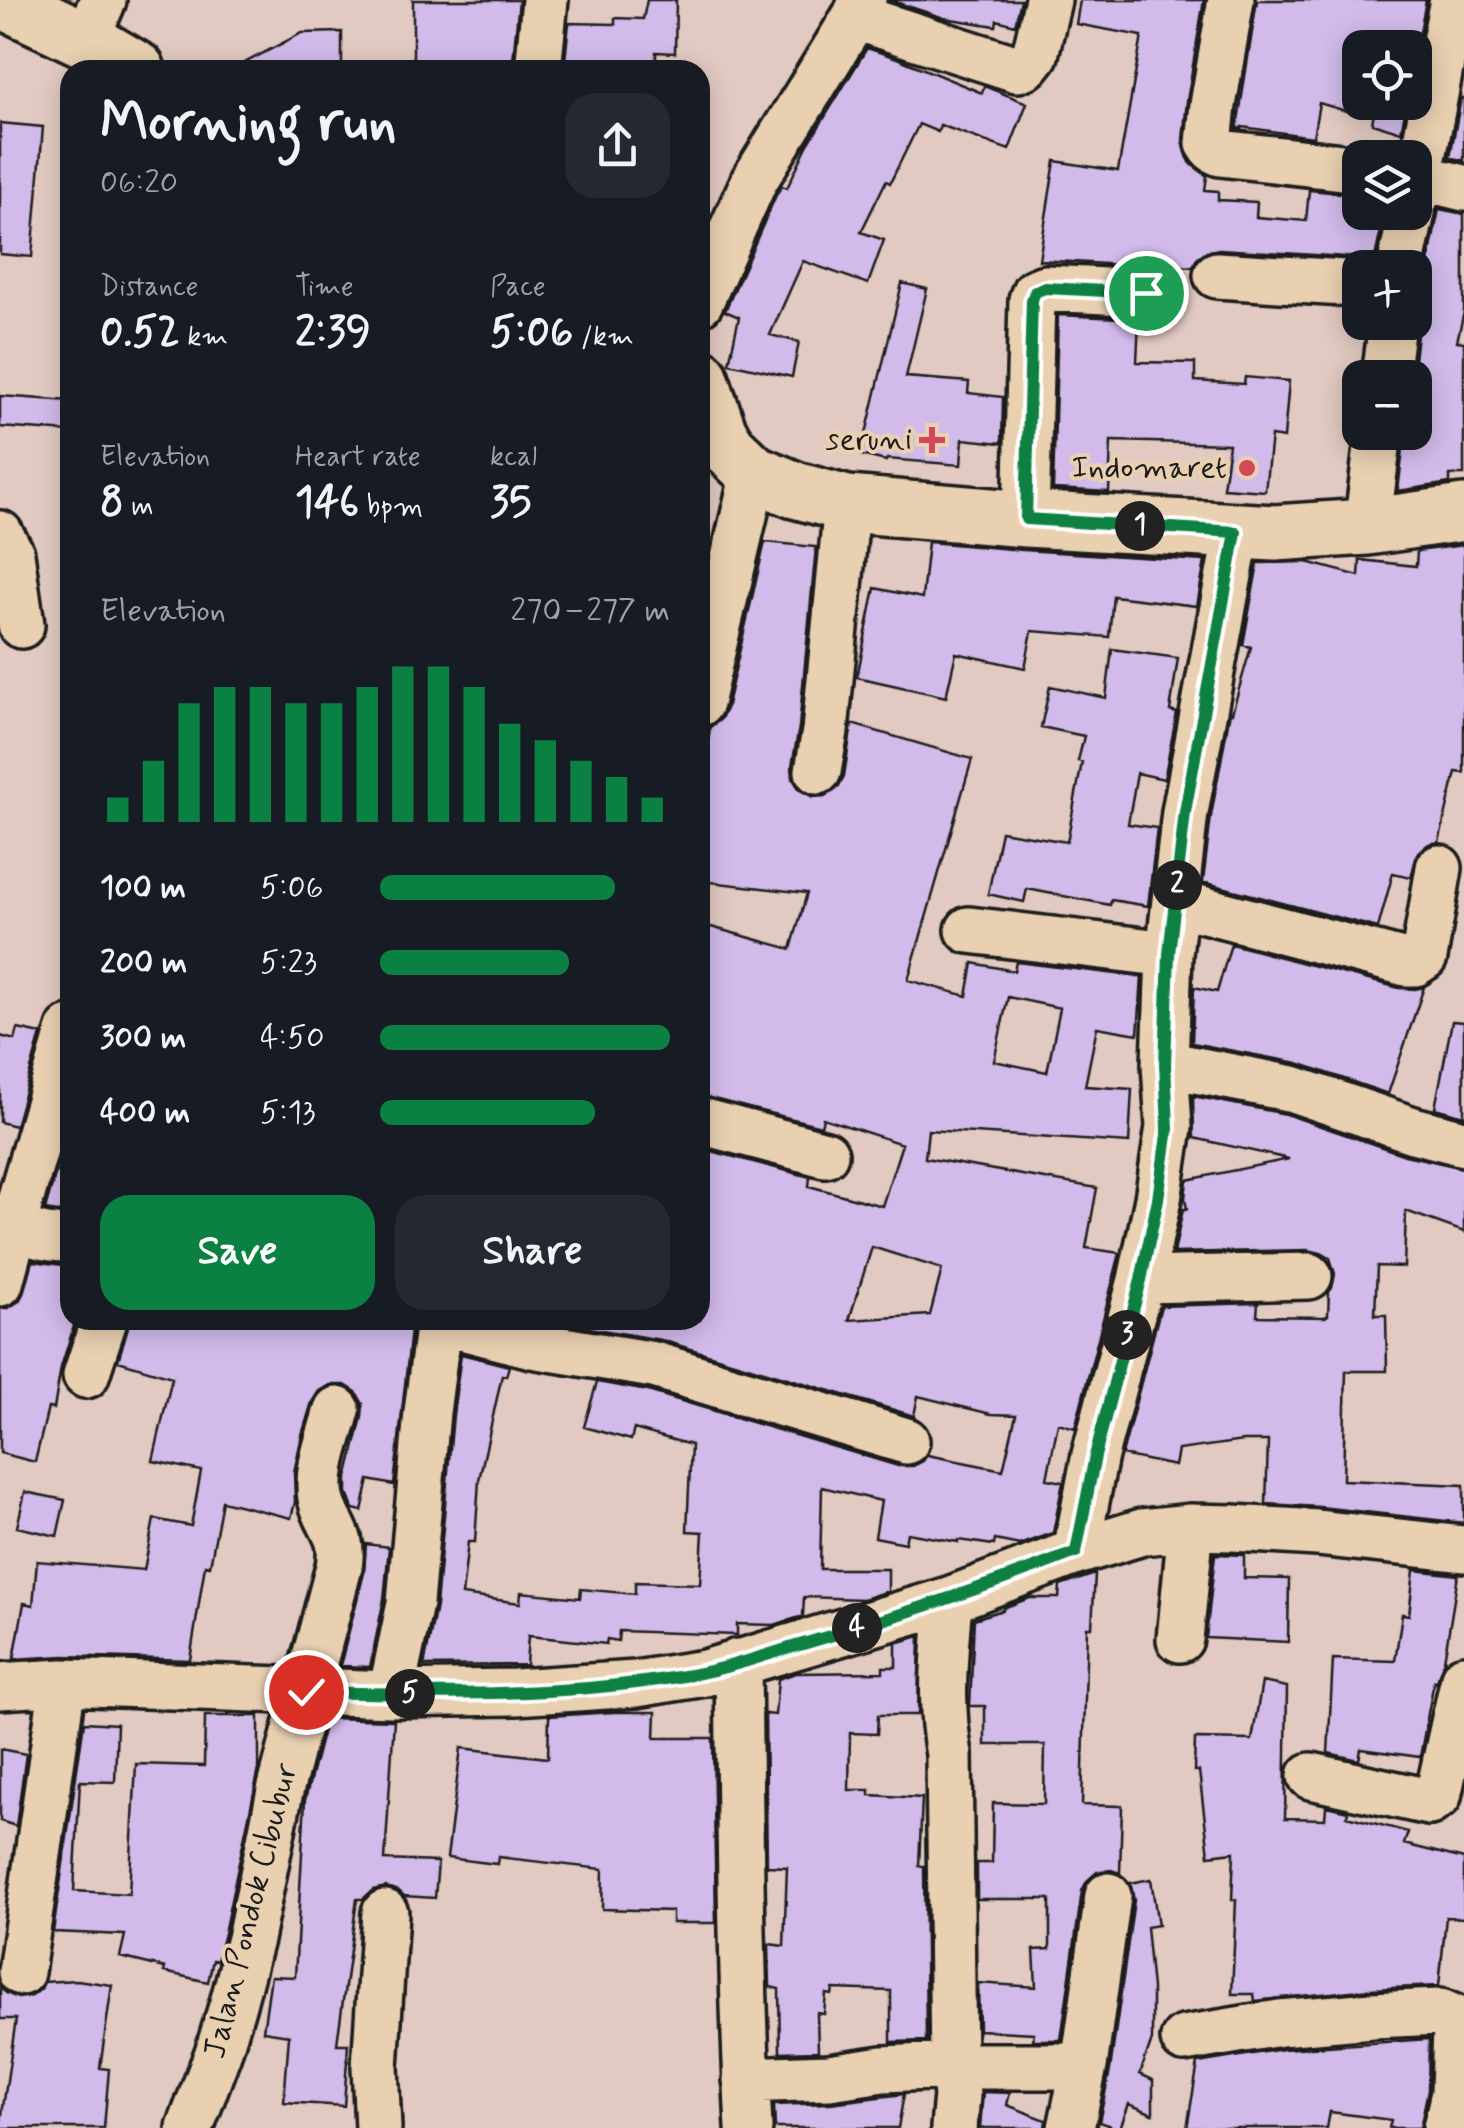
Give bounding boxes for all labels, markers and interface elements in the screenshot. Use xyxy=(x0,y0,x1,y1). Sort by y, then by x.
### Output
map controls xyxy=(1342,30,1432,450)
button: locate xyxy=(1342,30,1432,120)
text: Morning run xyxy=(100,88,397,160)
button: share xyxy=(565,93,670,198)
button: layers xyxy=(1342,140,1432,230)
text: 06:20 xyxy=(100,162,178,204)
button: + xyxy=(1342,250,1432,340)
pin xyxy=(1104,251,1189,336)
icon: arrive xyxy=(1119,266,1174,321)
text: Distance xyxy=(100,269,198,306)
text: Time xyxy=(295,269,354,306)
text: Pace xyxy=(490,269,546,306)
text: 0.52 xyxy=(100,306,180,361)
text: 2:39 xyxy=(295,306,371,361)
text: 5:06 xyxy=(490,306,573,361)
text: km xyxy=(180,319,228,356)
text: /km xyxy=(573,319,634,356)
button: − xyxy=(1342,360,1432,450)
place label: seruni xyxy=(825,419,912,461)
marker: seruni xyxy=(921,429,943,451)
text: Elevation xyxy=(100,439,210,476)
text: Heart rate xyxy=(295,439,421,476)
text: kcal xyxy=(490,439,537,476)
place label: Indomaret xyxy=(1071,447,1227,489)
marker: Indomaret xyxy=(1236,457,1258,479)
text: 8 xyxy=(100,476,124,531)
text: 146 xyxy=(295,476,359,531)
text: 35 xyxy=(490,476,531,531)
text: m xyxy=(124,489,154,526)
text: bpm xyxy=(359,489,423,526)
pin: 1 xyxy=(1115,501,1165,551)
text: 1 xyxy=(1134,507,1146,544)
text: Elevation xyxy=(100,590,226,632)
text: 270–277 m xyxy=(511,590,670,632)
pin: 2 xyxy=(1152,860,1202,910)
text: 2 xyxy=(1170,866,1184,903)
text: 100 m xyxy=(100,867,186,909)
text: 5:06 xyxy=(260,867,323,909)
text: 200 m xyxy=(100,942,187,984)
text: 5:23 xyxy=(260,942,317,984)
text: 300 m xyxy=(100,1017,186,1059)
text: 4:50 xyxy=(260,1017,325,1059)
text: 400 m xyxy=(100,1092,190,1134)
text: 5:13 xyxy=(260,1092,316,1134)
button: Save xyxy=(100,1195,375,1310)
button: Share xyxy=(395,1195,670,1310)
pin: 3 xyxy=(1102,1310,1152,1360)
text: 3 xyxy=(1121,1316,1133,1353)
pin: 4 xyxy=(832,1603,882,1653)
text: 4 xyxy=(849,1609,865,1646)
pin xyxy=(264,1650,349,1735)
icon: check xyxy=(279,1665,334,1720)
pin: 5 xyxy=(385,1669,435,1719)
text: 5 xyxy=(402,1675,418,1712)
street label: Jalan Pondok Cibubur xyxy=(194,1758,308,2063)

